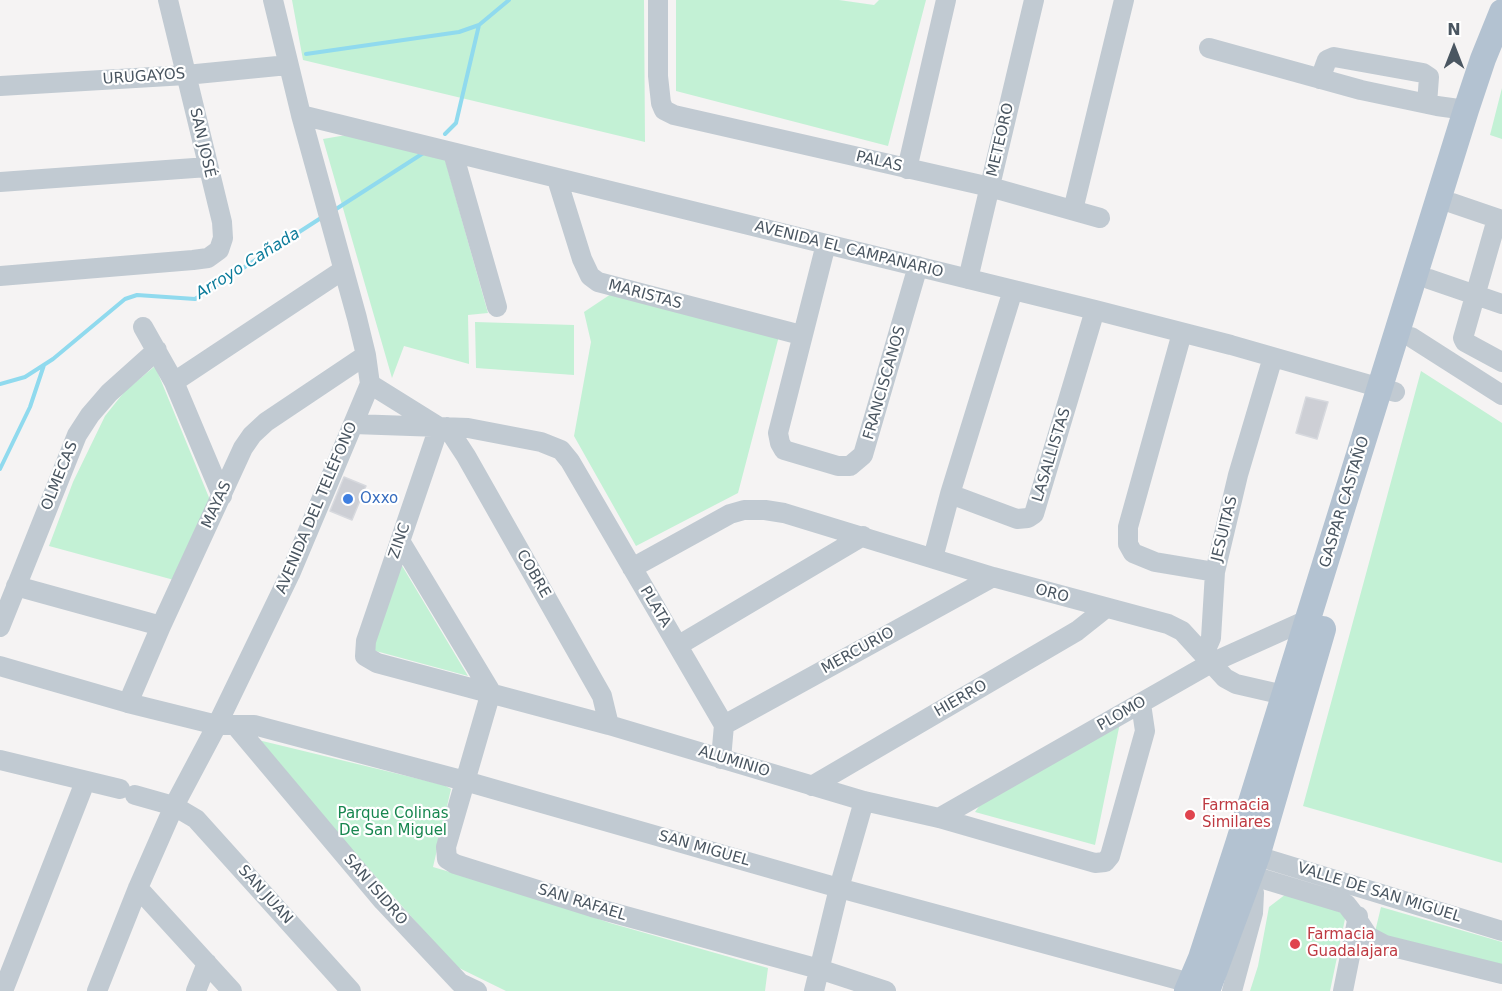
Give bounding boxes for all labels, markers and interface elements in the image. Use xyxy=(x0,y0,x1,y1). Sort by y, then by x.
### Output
north arrow xyxy=(1424,18,1484,78)
text: N xyxy=(1447,20,1461,39)
street label: URUGAYOS xyxy=(102,65,186,89)
street label: METEORO xyxy=(984,101,1018,179)
street label: SAN JOSÉ xyxy=(185,106,219,180)
street label: PALAS xyxy=(854,148,904,176)
street label: AVENIDA EL CAMPANARIO xyxy=(753,218,945,282)
water label: Arroyo Cañada xyxy=(192,224,304,304)
street label: MARISTAS xyxy=(606,277,684,313)
street label: FRANCISCANOS xyxy=(860,324,910,442)
street label: LASALLISTAS xyxy=(1029,406,1075,504)
street label: AVENIDA DEL TELÉFONO xyxy=(273,419,361,597)
street label: GASPAR CASTAÑO xyxy=(1316,434,1374,570)
street label: OLMECAS xyxy=(38,439,82,513)
street label: MAYAS xyxy=(198,479,236,531)
place label: Oxxo xyxy=(360,490,398,508)
marker: Oxxo xyxy=(341,492,355,506)
street label: JESUITAS xyxy=(1208,495,1242,563)
street label: ZINC xyxy=(386,521,414,561)
street label: COBRE xyxy=(512,547,554,601)
street label: ORO xyxy=(1033,581,1071,607)
street label: PLATA xyxy=(636,583,674,631)
street label: MERCURIO xyxy=(819,624,897,678)
street label: HIERRO xyxy=(931,677,991,721)
street label: PLOMO xyxy=(1094,693,1150,735)
street label: ALUMINIO xyxy=(696,743,772,781)
place label: Farmacia Similares xyxy=(1202,797,1271,832)
park label: Parque Colinas De San Miguel xyxy=(338,805,448,840)
marker: Farmacia Similares xyxy=(1183,808,1197,822)
street label: SAN MIGUEL xyxy=(656,827,752,871)
street label: SAN ISIDRO xyxy=(339,851,411,929)
street label: VALLE DE SAN MIGUEL xyxy=(1295,860,1463,926)
street label: SAN JUAN xyxy=(234,862,296,928)
street label: SAN RAFAEL xyxy=(536,881,628,925)
place label: Farmacia Guadalajara xyxy=(1307,926,1398,961)
marker: Farmacia Guadalajara xyxy=(1288,937,1302,951)

